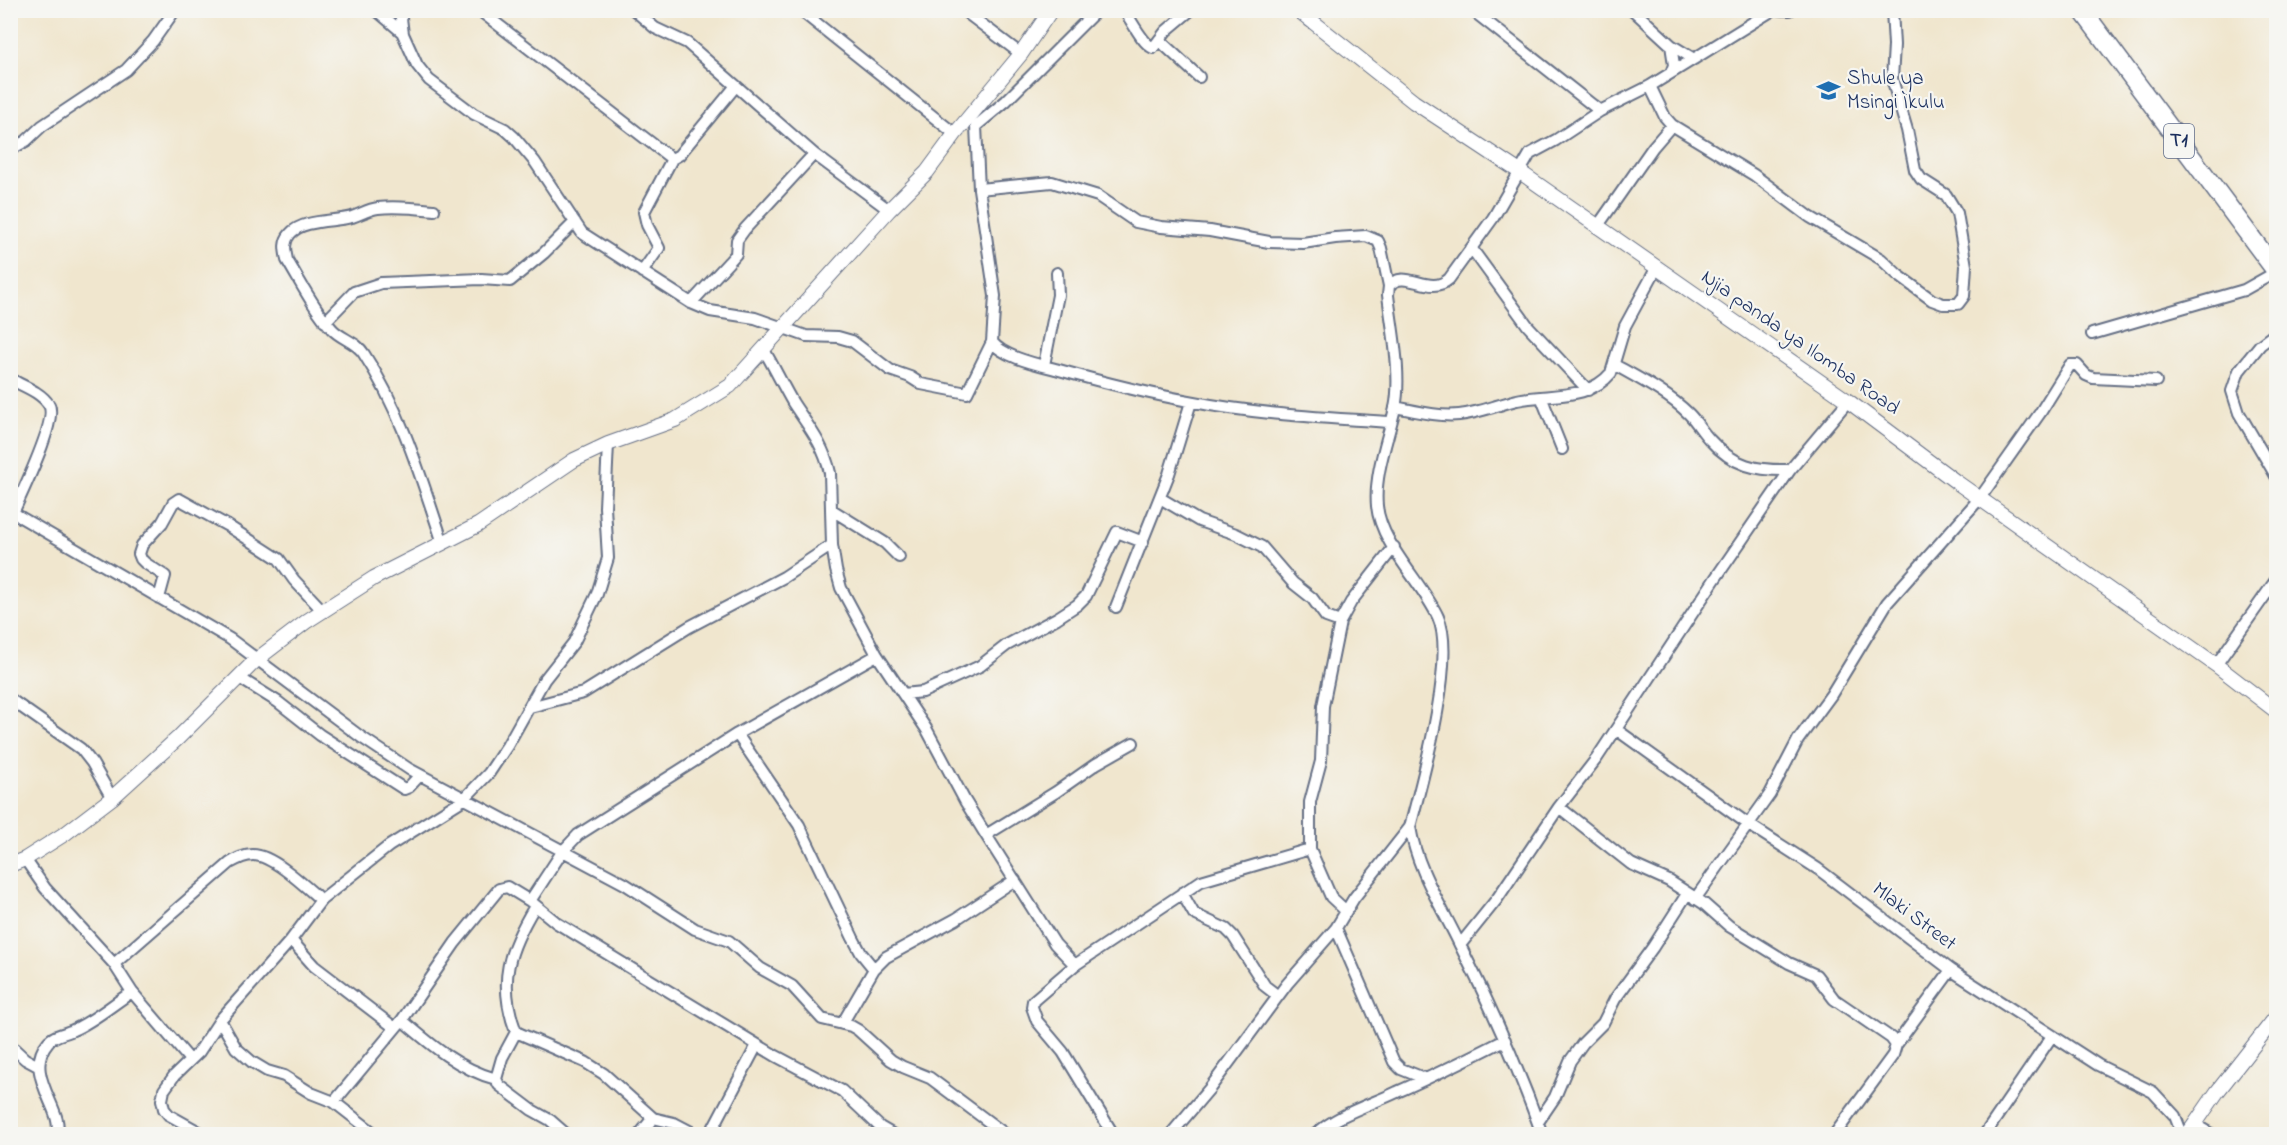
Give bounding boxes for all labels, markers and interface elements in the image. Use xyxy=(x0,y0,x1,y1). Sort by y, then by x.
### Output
place label: Shule ya Msingi Ikulu xyxy=(1847,64,1945,120)
school or university icon: Shule ya Msingi Ikulu xyxy=(1816,78,1842,104)
road number: T1 xyxy=(2164,124,2194,158)
street label: Njia panda ya Ilomba Road xyxy=(1693,263,1906,425)
street label: Mlaki Street xyxy=(1866,875,1962,959)

